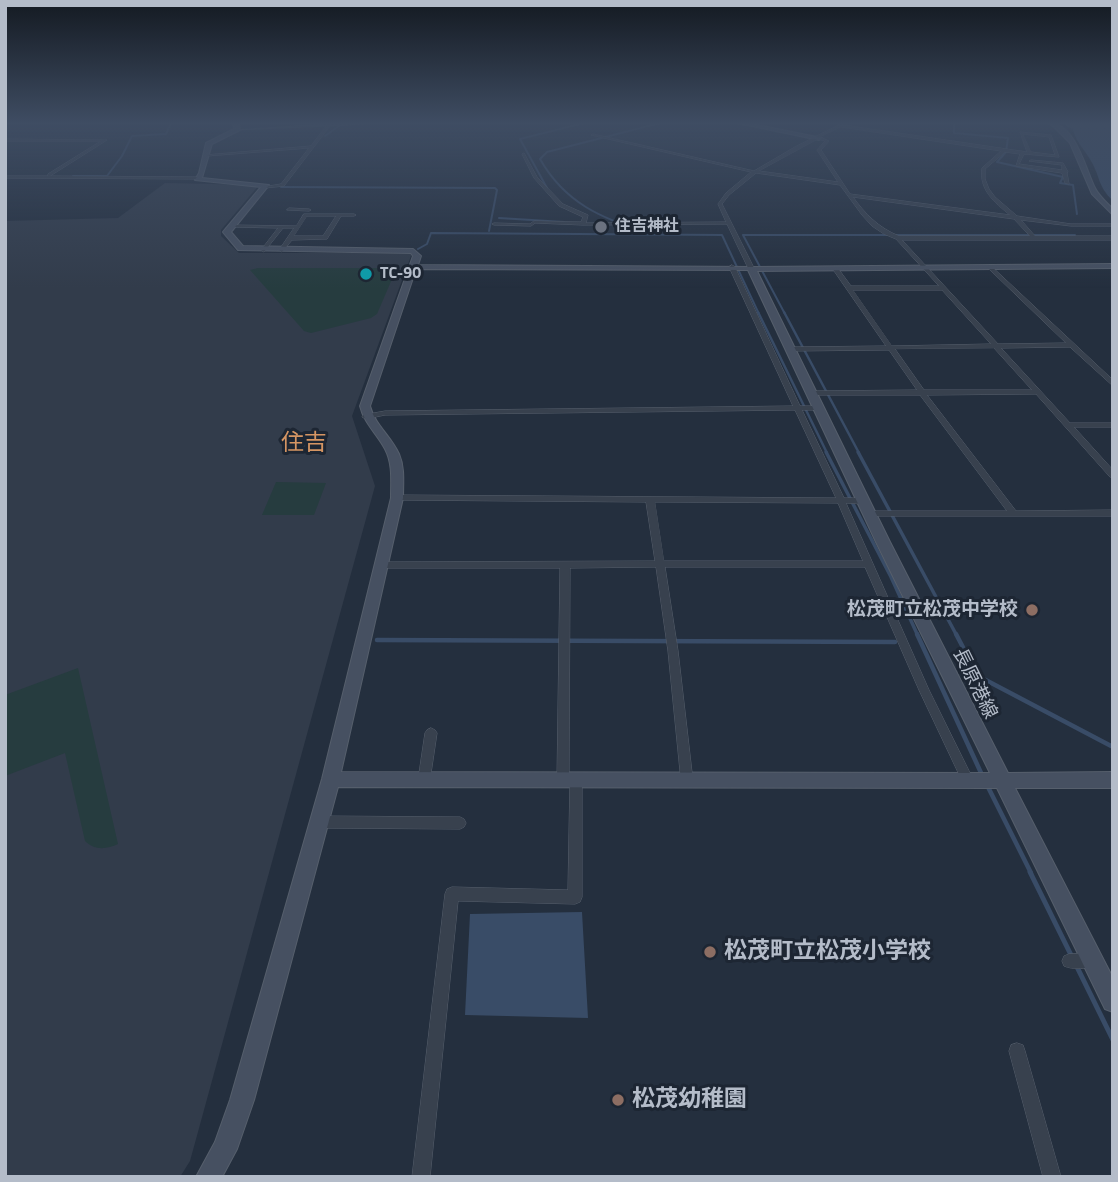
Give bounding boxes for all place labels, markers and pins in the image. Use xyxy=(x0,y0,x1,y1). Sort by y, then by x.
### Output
place label: 住吉神社 xyxy=(615,217,679,237)
marker: 住吉神社 xyxy=(593,219,609,235)
place label: TC-90 xyxy=(380,264,421,284)
marker: TC-90 xyxy=(358,266,374,282)
place label: 松茂町立松茂中学校 xyxy=(847,599,1018,621)
marker: 松茂町立松茂中学校 xyxy=(1024,602,1040,618)
place label: 松茂町立松茂小学校 xyxy=(724,938,931,966)
marker: 松茂町立松茂小学校 xyxy=(702,944,718,960)
place label: 松茂幼稚園 xyxy=(632,1086,747,1114)
marker: 松茂幼稚園 xyxy=(610,1092,626,1108)

